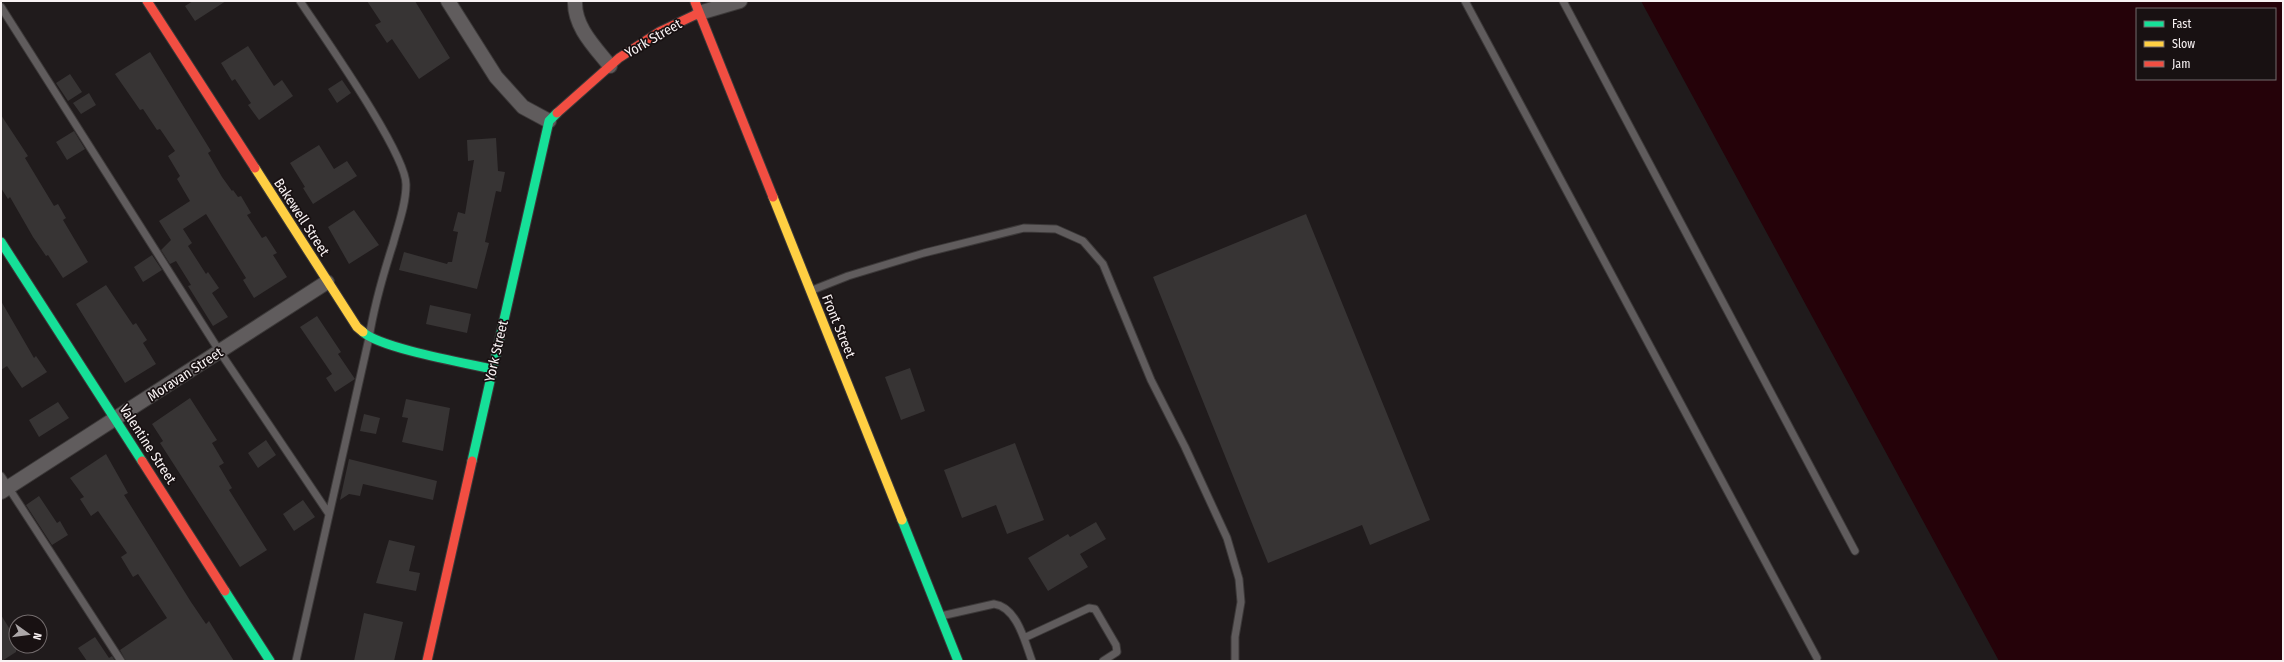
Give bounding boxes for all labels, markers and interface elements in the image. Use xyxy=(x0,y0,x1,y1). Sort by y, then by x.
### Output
legend xyxy=(2136,8,2276,80)
street label: York Street xyxy=(622,15,685,61)
text: Fast xyxy=(2172,17,2191,31)
text: Slow xyxy=(2172,37,2195,51)
text: Jam xyxy=(2172,57,2190,71)
street label: Bakewell Street xyxy=(270,175,333,260)
street label: Front Street xyxy=(818,292,859,361)
street label: York Street xyxy=(481,318,512,384)
street label: Moravan Street xyxy=(144,344,226,405)
street label: Valentine Street xyxy=(116,401,180,488)
north arrow xyxy=(8,614,48,654)
text: N xyxy=(30,632,44,641)

